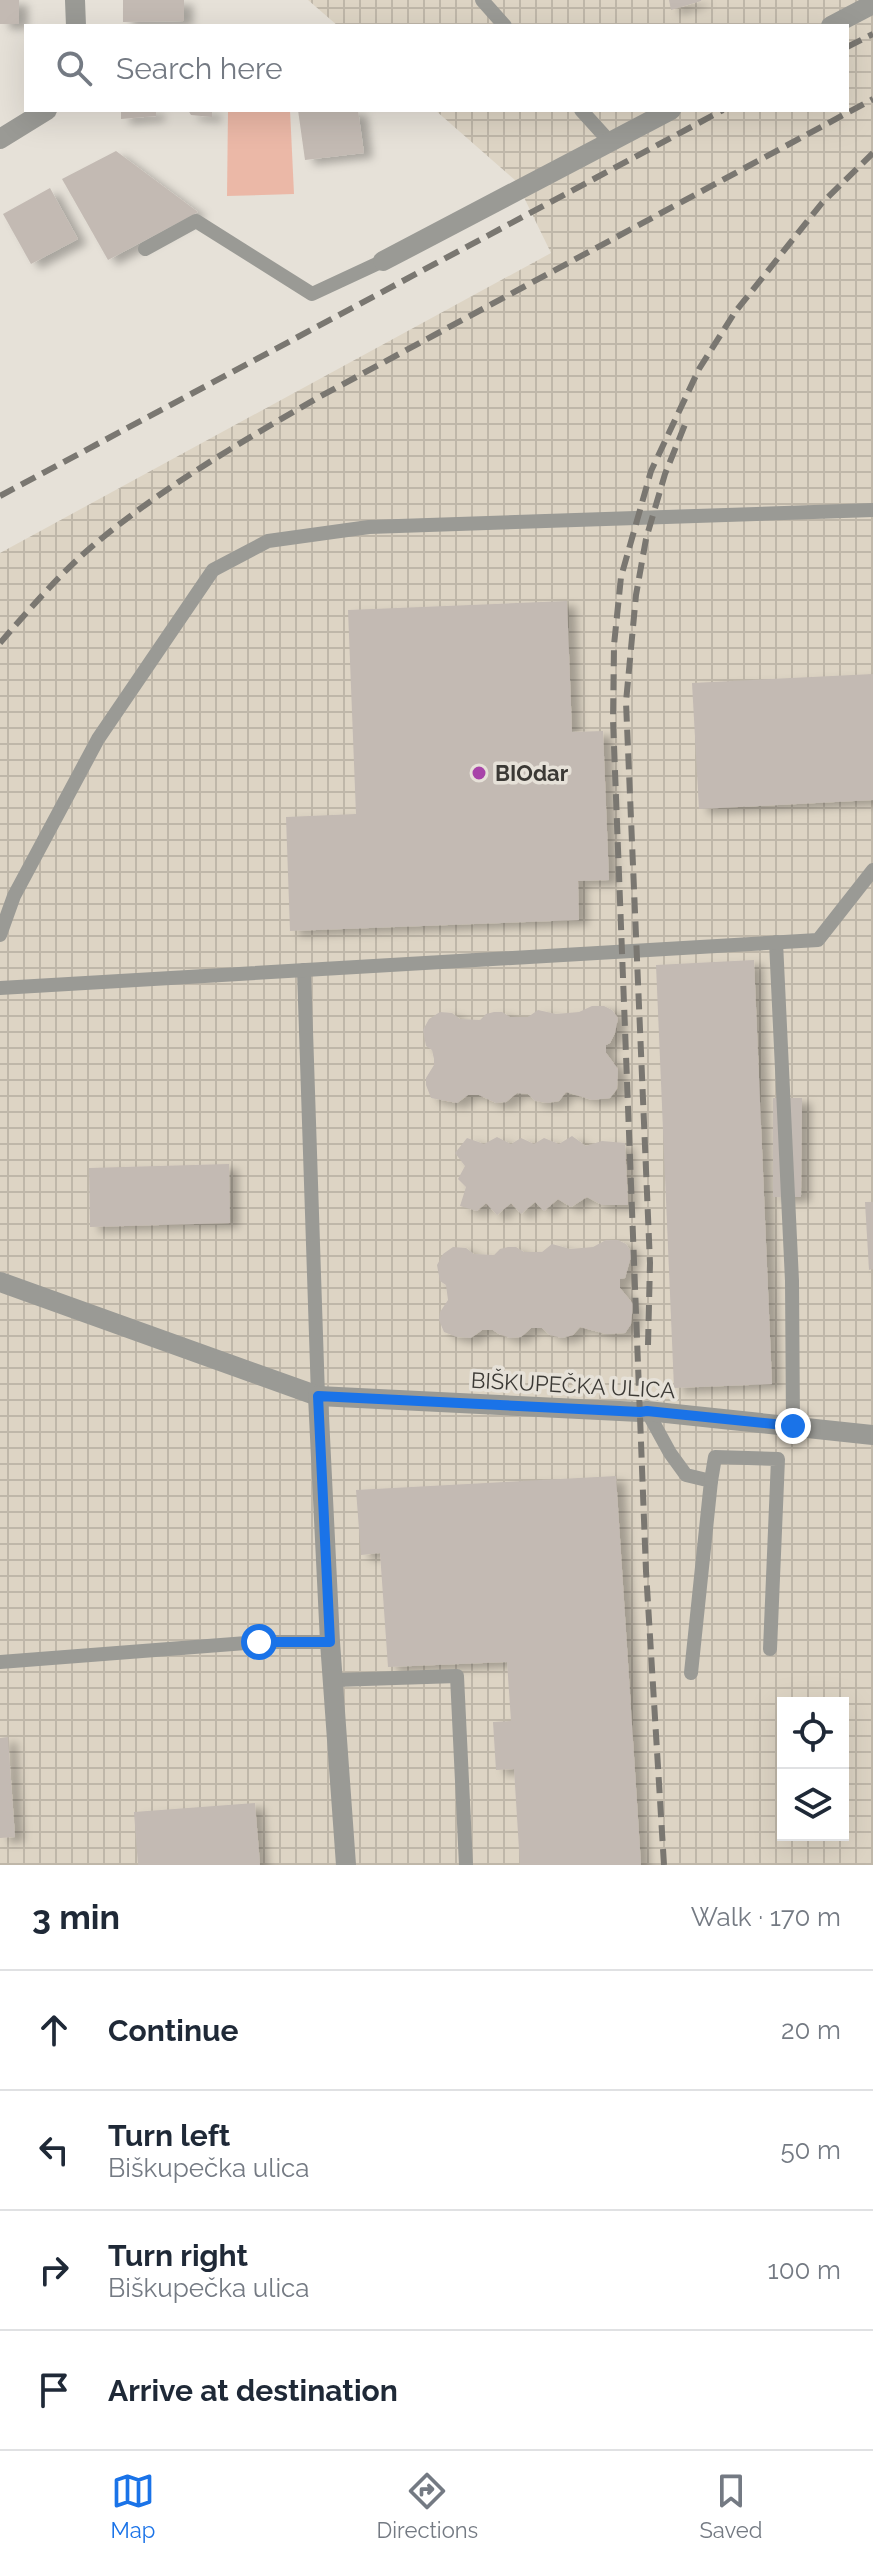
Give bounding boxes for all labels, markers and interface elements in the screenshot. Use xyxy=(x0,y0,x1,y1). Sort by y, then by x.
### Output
search box xyxy=(24,24,849,112)
icon: search xyxy=(52,46,96,90)
text: Search here xyxy=(116,51,283,86)
place label: BIOdar xyxy=(495,760,569,786)
marker: BIOdar xyxy=(470,764,488,782)
street label: BIŠKUPEČKA ULICA xyxy=(470,1366,676,1403)
route end xyxy=(775,1408,811,1444)
route start xyxy=(241,1624,277,1660)
map controls xyxy=(777,1697,849,1841)
button: locate xyxy=(777,1697,849,1769)
button: layers xyxy=(777,1769,849,1841)
text: 3 min xyxy=(32,1897,120,1937)
text: Walk · 170 m xyxy=(691,1902,841,1932)
icon: ahead xyxy=(32,2008,76,2052)
text: Continue xyxy=(108,2013,239,2048)
text: 20 m xyxy=(781,2015,841,2045)
text: Turn left xyxy=(108,2118,230,2153)
icon: left xyxy=(32,2128,76,2172)
text: 50 m xyxy=(780,2135,841,2165)
text: Biškupečka ulica xyxy=(108,2153,310,2183)
text: Turn right xyxy=(108,2238,248,2273)
icon: right xyxy=(32,2248,76,2292)
text: 100 m xyxy=(768,2255,841,2285)
text: Biškupečka ulica xyxy=(108,2273,310,2303)
icon: arrive xyxy=(32,2368,76,2412)
text: Arrive at destination xyxy=(108,2373,398,2408)
tab: Map xyxy=(111,2469,155,2543)
tab: Directions xyxy=(377,2469,478,2543)
tab: Saved xyxy=(699,2469,762,2543)

